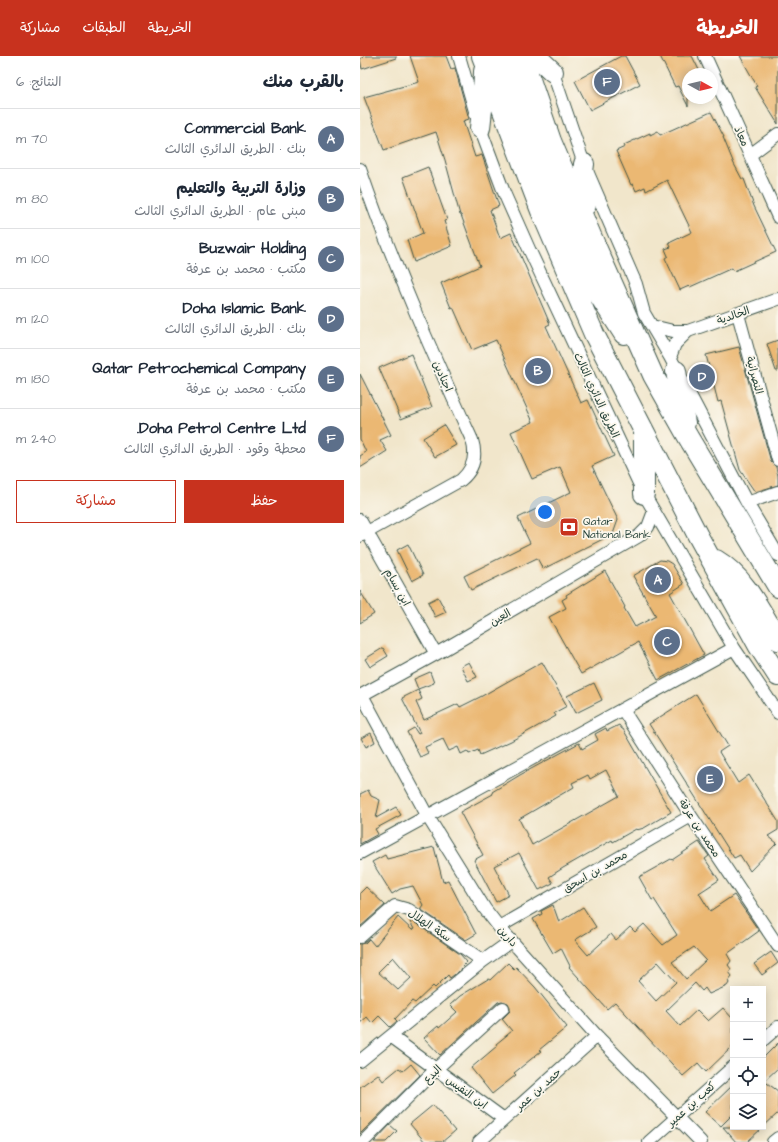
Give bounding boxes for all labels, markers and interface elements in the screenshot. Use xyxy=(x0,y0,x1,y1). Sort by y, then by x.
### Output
text: الخريطة xyxy=(696,15,758,42)
text: مشاركة xyxy=(20,18,60,38)
text: الطبقات xyxy=(82,18,126,38)
text: الخريطة xyxy=(148,18,191,38)
pin: F xyxy=(594,67,620,97)
north arrow xyxy=(682,68,718,104)
text: بالقرب منك xyxy=(263,70,344,94)
text: النتائج: 6 xyxy=(16,73,62,91)
text: Commercial Bank xyxy=(184,118,306,139)
street label: معاذ xyxy=(730,124,753,149)
text: 70 m xyxy=(16,130,48,148)
text: A xyxy=(327,130,335,148)
text: بنك · الطريق الدائري الثالث xyxy=(165,140,306,158)
text: وزارة التربية والتعليم xyxy=(176,178,306,199)
text: 80 m xyxy=(16,190,48,208)
text: B xyxy=(326,190,336,208)
text: مبنى عام · الطريق الدائري الثالث xyxy=(134,202,306,220)
text: Buzwair Holding xyxy=(199,238,306,259)
text: 100 m xyxy=(16,250,49,268)
text: C xyxy=(326,250,336,268)
text: مكتب · محمد بن عرفة xyxy=(186,260,306,278)
text: Doha Islamic Bank xyxy=(183,298,306,319)
street label: الخالدية xyxy=(715,303,752,328)
text: 120 m xyxy=(16,310,49,328)
text: D xyxy=(327,310,335,328)
text: بنك · الطريق الدائري الثالث xyxy=(165,320,306,338)
street label: الطريق الدائري الثالث xyxy=(569,350,623,441)
street label: النصرانية xyxy=(742,355,767,396)
pin: B xyxy=(525,356,551,386)
text: Qatar Petrochemical Company xyxy=(92,358,306,379)
street label: اجنادين xyxy=(429,358,456,394)
pin: D xyxy=(689,362,715,392)
text: 180 m xyxy=(16,370,50,388)
text: E xyxy=(327,370,335,388)
text: مكتب · محمد بن عرفة xyxy=(186,380,306,398)
text: Doha Petrol Centre Ltd. xyxy=(137,418,306,439)
text: 240 m xyxy=(16,430,56,448)
text: F xyxy=(327,430,336,448)
text: محطة وقود · الطريق الدائري الثالث xyxy=(124,440,306,458)
button: مشاركة xyxy=(16,480,176,523)
button: حفظ xyxy=(184,480,344,523)
your location xyxy=(535,502,555,522)
place label: Qatar National Bank xyxy=(583,514,651,542)
bank icon: Qatar National Bank xyxy=(558,516,580,538)
pin: A xyxy=(645,565,671,595)
street label: ابن بسام xyxy=(380,566,414,609)
street label: العين xyxy=(487,605,514,629)
pin: C xyxy=(654,627,680,657)
pin: E xyxy=(697,764,723,794)
street label: محمد بن عرفة xyxy=(675,796,724,860)
street label: محمد بن اسحق xyxy=(560,847,630,896)
street label: سكة الهلال xyxy=(405,905,454,945)
street label: دارين xyxy=(494,923,521,950)
map controls xyxy=(730,986,766,1130)
button: + xyxy=(730,986,766,1022)
button: − xyxy=(730,1022,766,1058)
button: locate xyxy=(730,1058,766,1094)
street label: البدع xyxy=(420,1062,446,1088)
street label: حمد بن عمر xyxy=(511,1065,565,1115)
street label: ابن النفيس xyxy=(443,1072,490,1113)
street label: كعب بن عمير xyxy=(663,1078,719,1131)
button: layers xyxy=(730,1094,766,1130)

